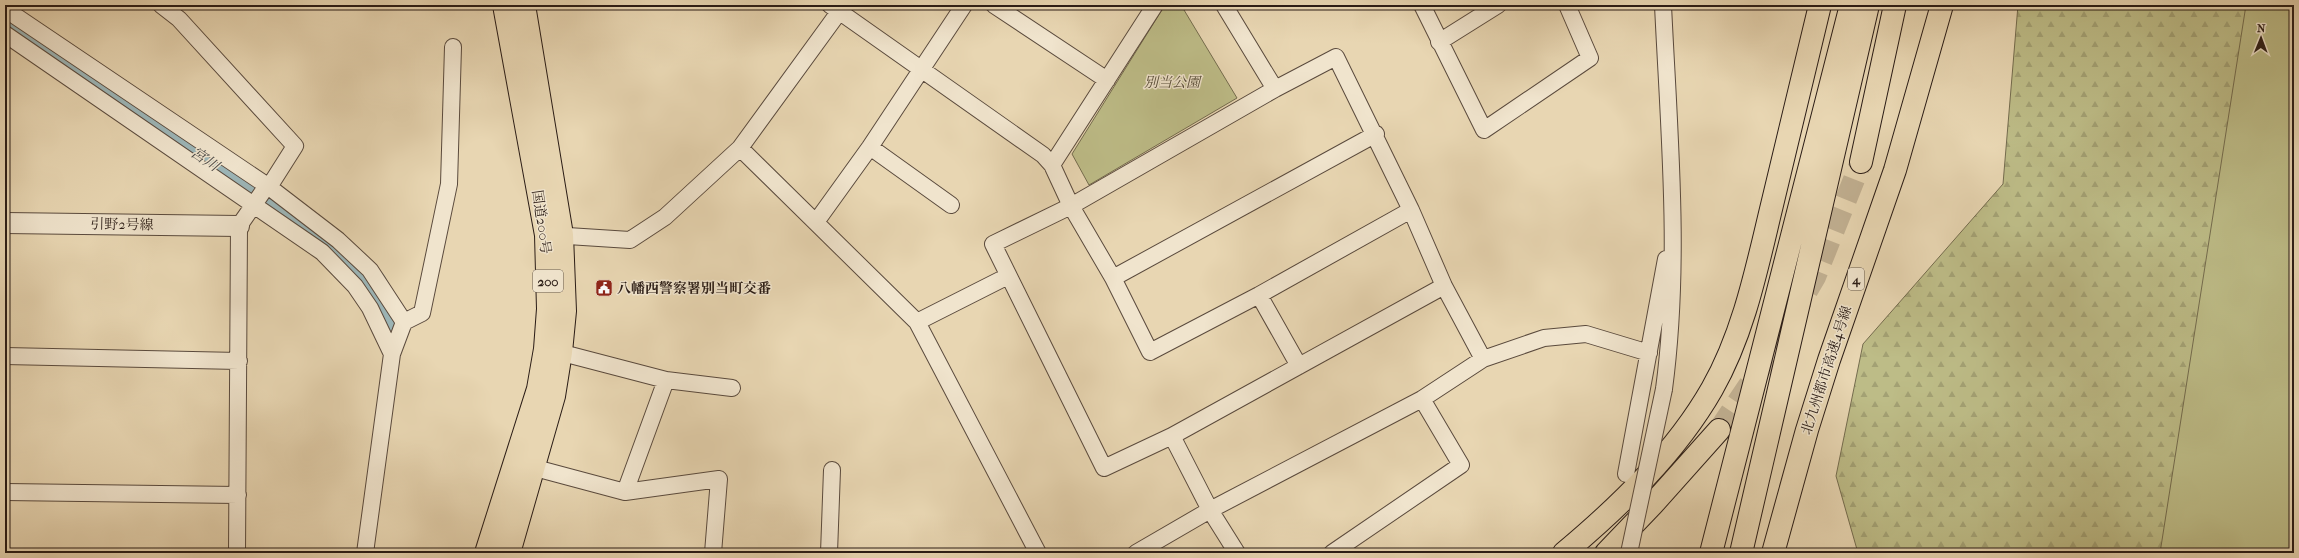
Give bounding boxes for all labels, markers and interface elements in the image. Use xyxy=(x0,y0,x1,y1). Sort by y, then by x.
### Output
north arrow xyxy=(2241,18,2281,58)
text: N xyxy=(2257,22,2266,35)
park label: 別当公園 xyxy=(1144,74,1202,91)
water label: 宮川 xyxy=(188,143,224,176)
street label: 国道200号 xyxy=(529,189,554,255)
street label: 引野2号線 xyxy=(90,215,154,234)
road number: 4 xyxy=(1848,268,1864,290)
road number: 200 xyxy=(533,270,563,292)
public building icon: 八幡西警察署別当町交番 xyxy=(594,278,614,298)
place label: 八幡西警察署別当町交番 xyxy=(617,280,771,297)
street label: 北九州都市高速4号線 xyxy=(1798,304,1855,437)

